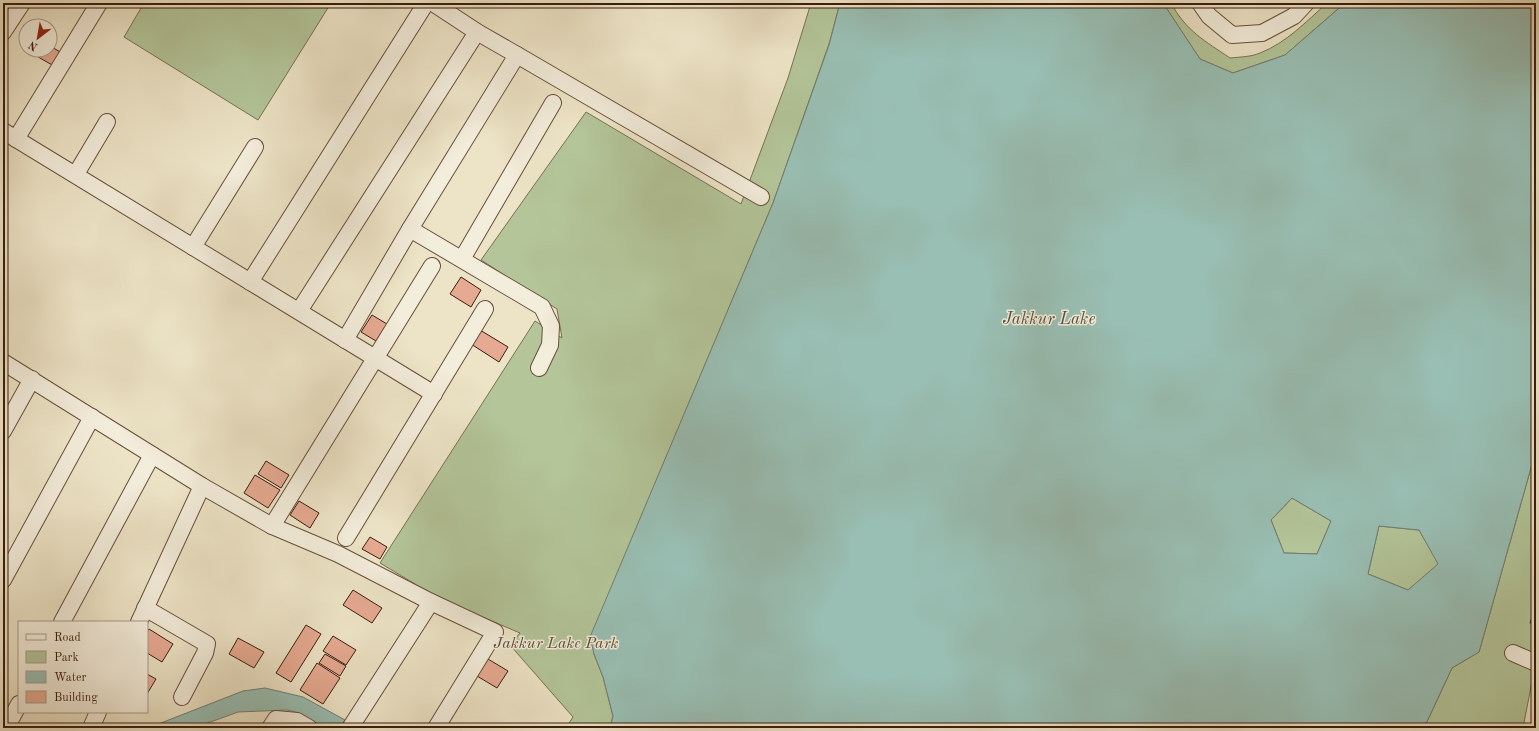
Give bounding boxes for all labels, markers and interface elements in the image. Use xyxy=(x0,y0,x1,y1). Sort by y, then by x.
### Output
north arrow xyxy=(18,18,58,58)
text: N xyxy=(27,38,40,52)
water label: Jakkur Lake xyxy=(1003,311,1095,328)
legend xyxy=(18,621,148,713)
text: Road xyxy=(54,632,81,644)
park label: Jakkur Lake Park xyxy=(494,636,619,652)
text: Park xyxy=(54,652,79,664)
text: Water xyxy=(54,672,87,684)
text: Building xyxy=(54,692,98,704)

